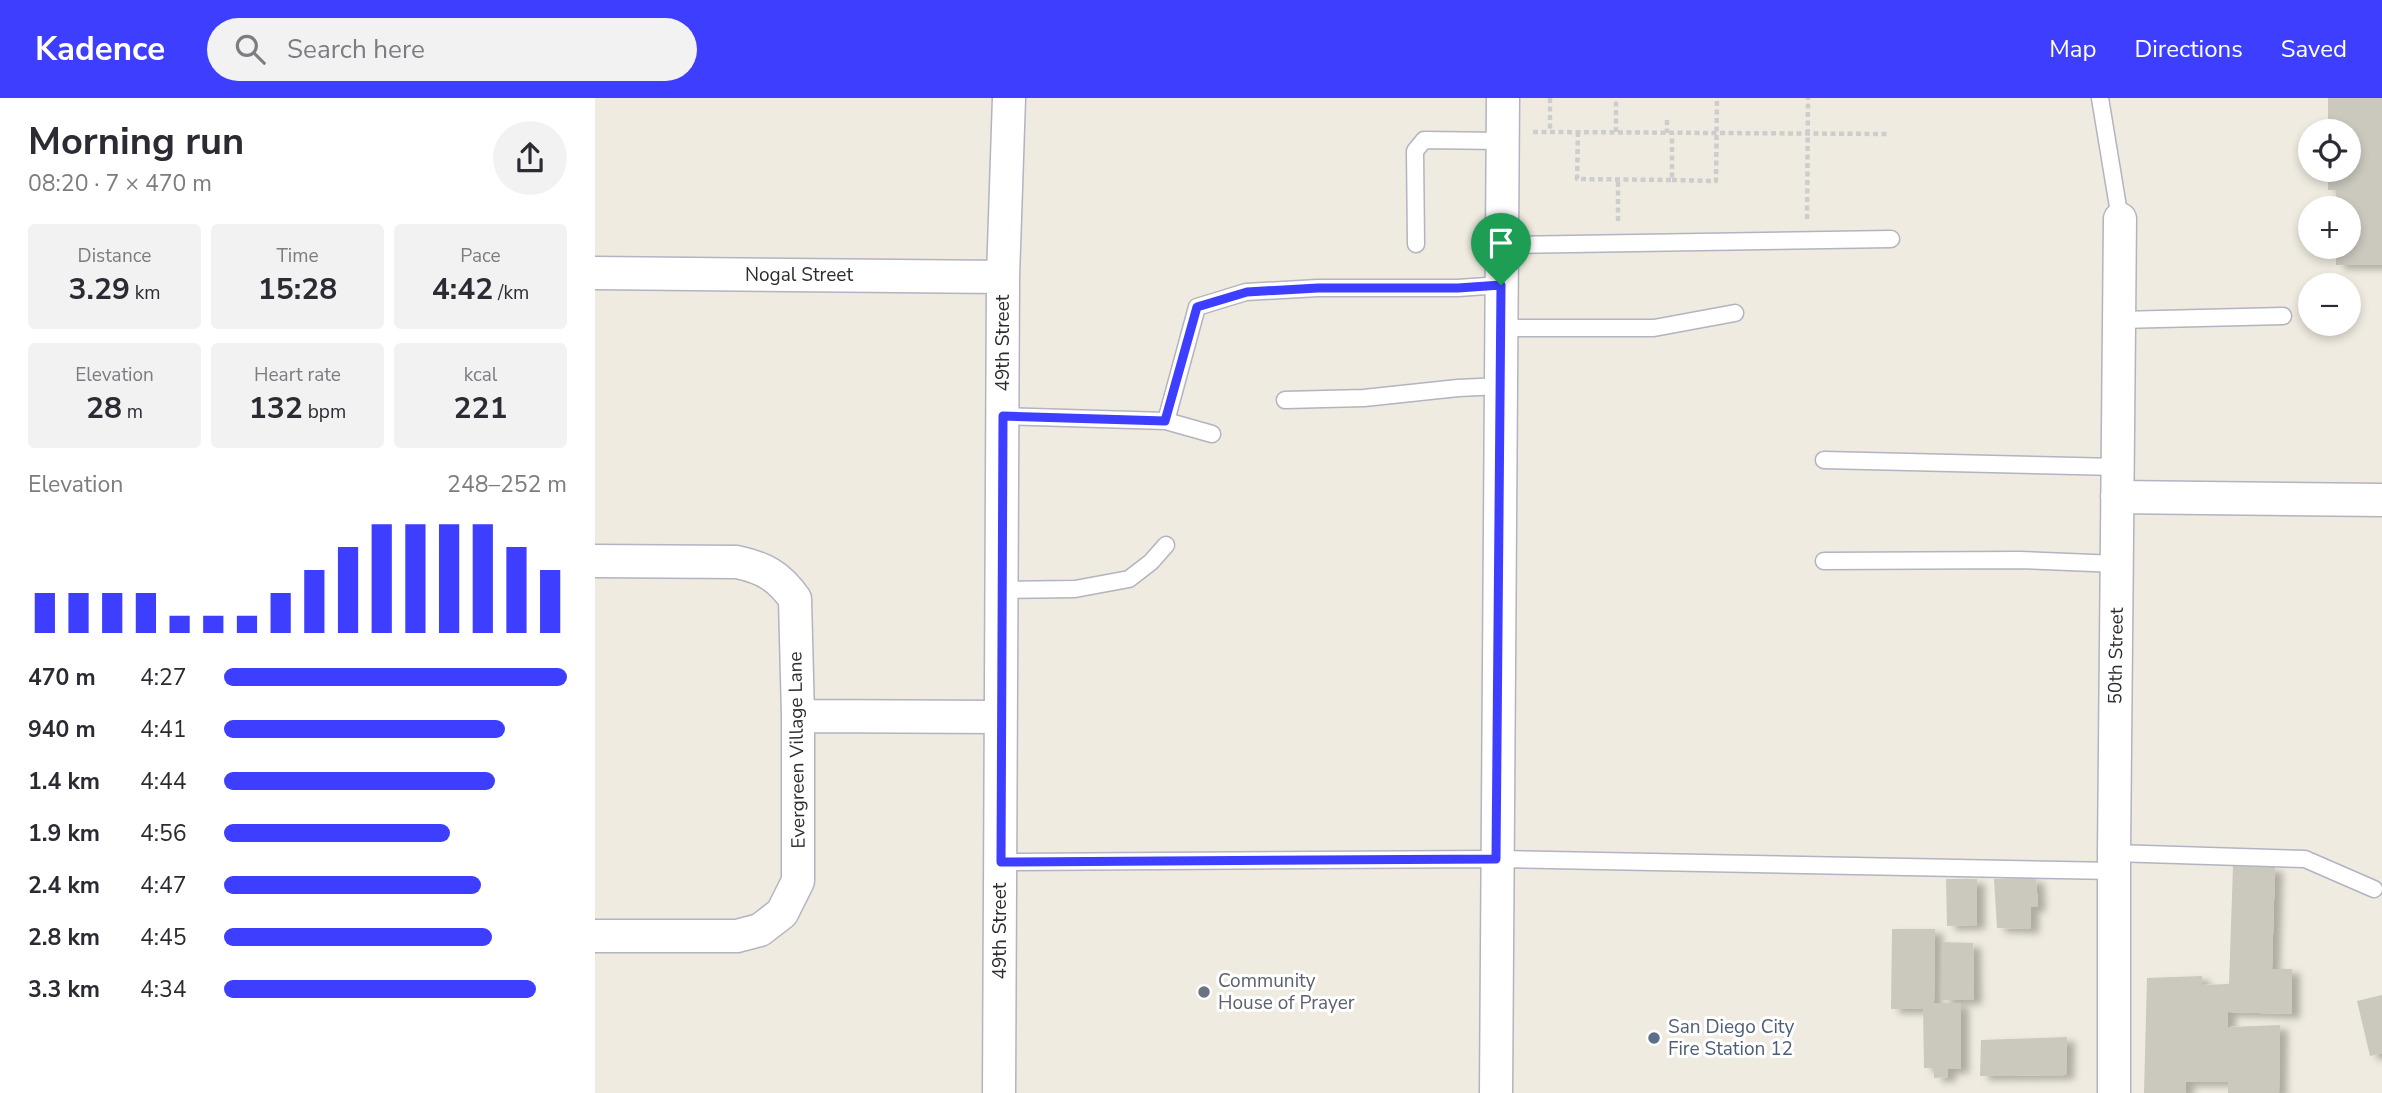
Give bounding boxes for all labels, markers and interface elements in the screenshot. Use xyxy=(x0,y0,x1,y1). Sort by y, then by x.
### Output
search box xyxy=(207,18,697,81)
text: Kadence xyxy=(35,27,165,72)
icon: search xyxy=(231,30,269,68)
text: Search here xyxy=(287,32,425,67)
text: Map xyxy=(2049,33,2096,65)
text: Directions xyxy=(2134,33,2243,65)
text: Saved xyxy=(2281,33,2347,65)
text: Morning run xyxy=(28,116,244,167)
map controls xyxy=(2298,119,2361,336)
button: locate xyxy=(2298,119,2361,182)
button: share xyxy=(493,121,567,195)
text: 08:20 · 7 × 470 m xyxy=(28,168,212,199)
button: + xyxy=(2298,196,2361,259)
pin xyxy=(1471,213,1531,285)
icon: arrive xyxy=(1482,224,1520,262)
text: Distance xyxy=(78,243,151,269)
text: Time xyxy=(276,243,319,269)
text: Pace xyxy=(460,243,501,269)
street label: Nogal Street xyxy=(745,262,853,288)
text: 3.29 xyxy=(68,269,130,310)
text: 15:28 xyxy=(258,269,337,310)
text: 4:42 xyxy=(432,269,493,310)
button: − xyxy=(2298,273,2361,336)
text: km xyxy=(130,280,161,306)
text: /km xyxy=(493,280,529,306)
street label: 49th Street xyxy=(990,294,1016,391)
text: Elevation xyxy=(75,362,154,388)
text: Heart rate xyxy=(254,362,341,388)
text: kcal xyxy=(464,362,497,388)
text: 28 xyxy=(86,388,122,429)
text: 132 xyxy=(249,388,303,429)
text: 221 xyxy=(454,388,508,429)
text: m xyxy=(122,399,143,425)
text: bpm xyxy=(303,399,346,425)
text: Elevation xyxy=(28,469,123,500)
text: 248–252 m xyxy=(447,469,567,500)
street label: 50th Street xyxy=(2102,607,2130,705)
street label: Evergreen Village Lane xyxy=(782,651,812,849)
text: 470 m xyxy=(28,662,96,693)
text: 4:27 xyxy=(140,662,187,693)
text: 940 m xyxy=(28,714,96,745)
text: 4:41 xyxy=(140,714,187,745)
text: 1.4 km xyxy=(28,766,100,797)
text: 4:44 xyxy=(140,766,187,797)
text: 1.9 km xyxy=(28,818,100,849)
text: 4:56 xyxy=(140,818,187,849)
text: 2.4 km xyxy=(28,870,100,901)
text: 4:47 xyxy=(140,870,187,901)
street label: 49th Street xyxy=(987,882,1013,979)
text: 2.8 km xyxy=(28,922,100,953)
text: 4:45 xyxy=(140,922,187,953)
place label: Community House of Prayer xyxy=(1218,968,1355,1016)
text: 3.3 km xyxy=(28,974,100,1005)
text: 4:34 xyxy=(140,974,187,1005)
marker: Community House of Prayer xyxy=(1196,984,1212,1000)
place label: San Diego City Fire Station 12 xyxy=(1668,1014,1795,1062)
marker: San Diego City Fire Station 12 xyxy=(1646,1030,1662,1046)

